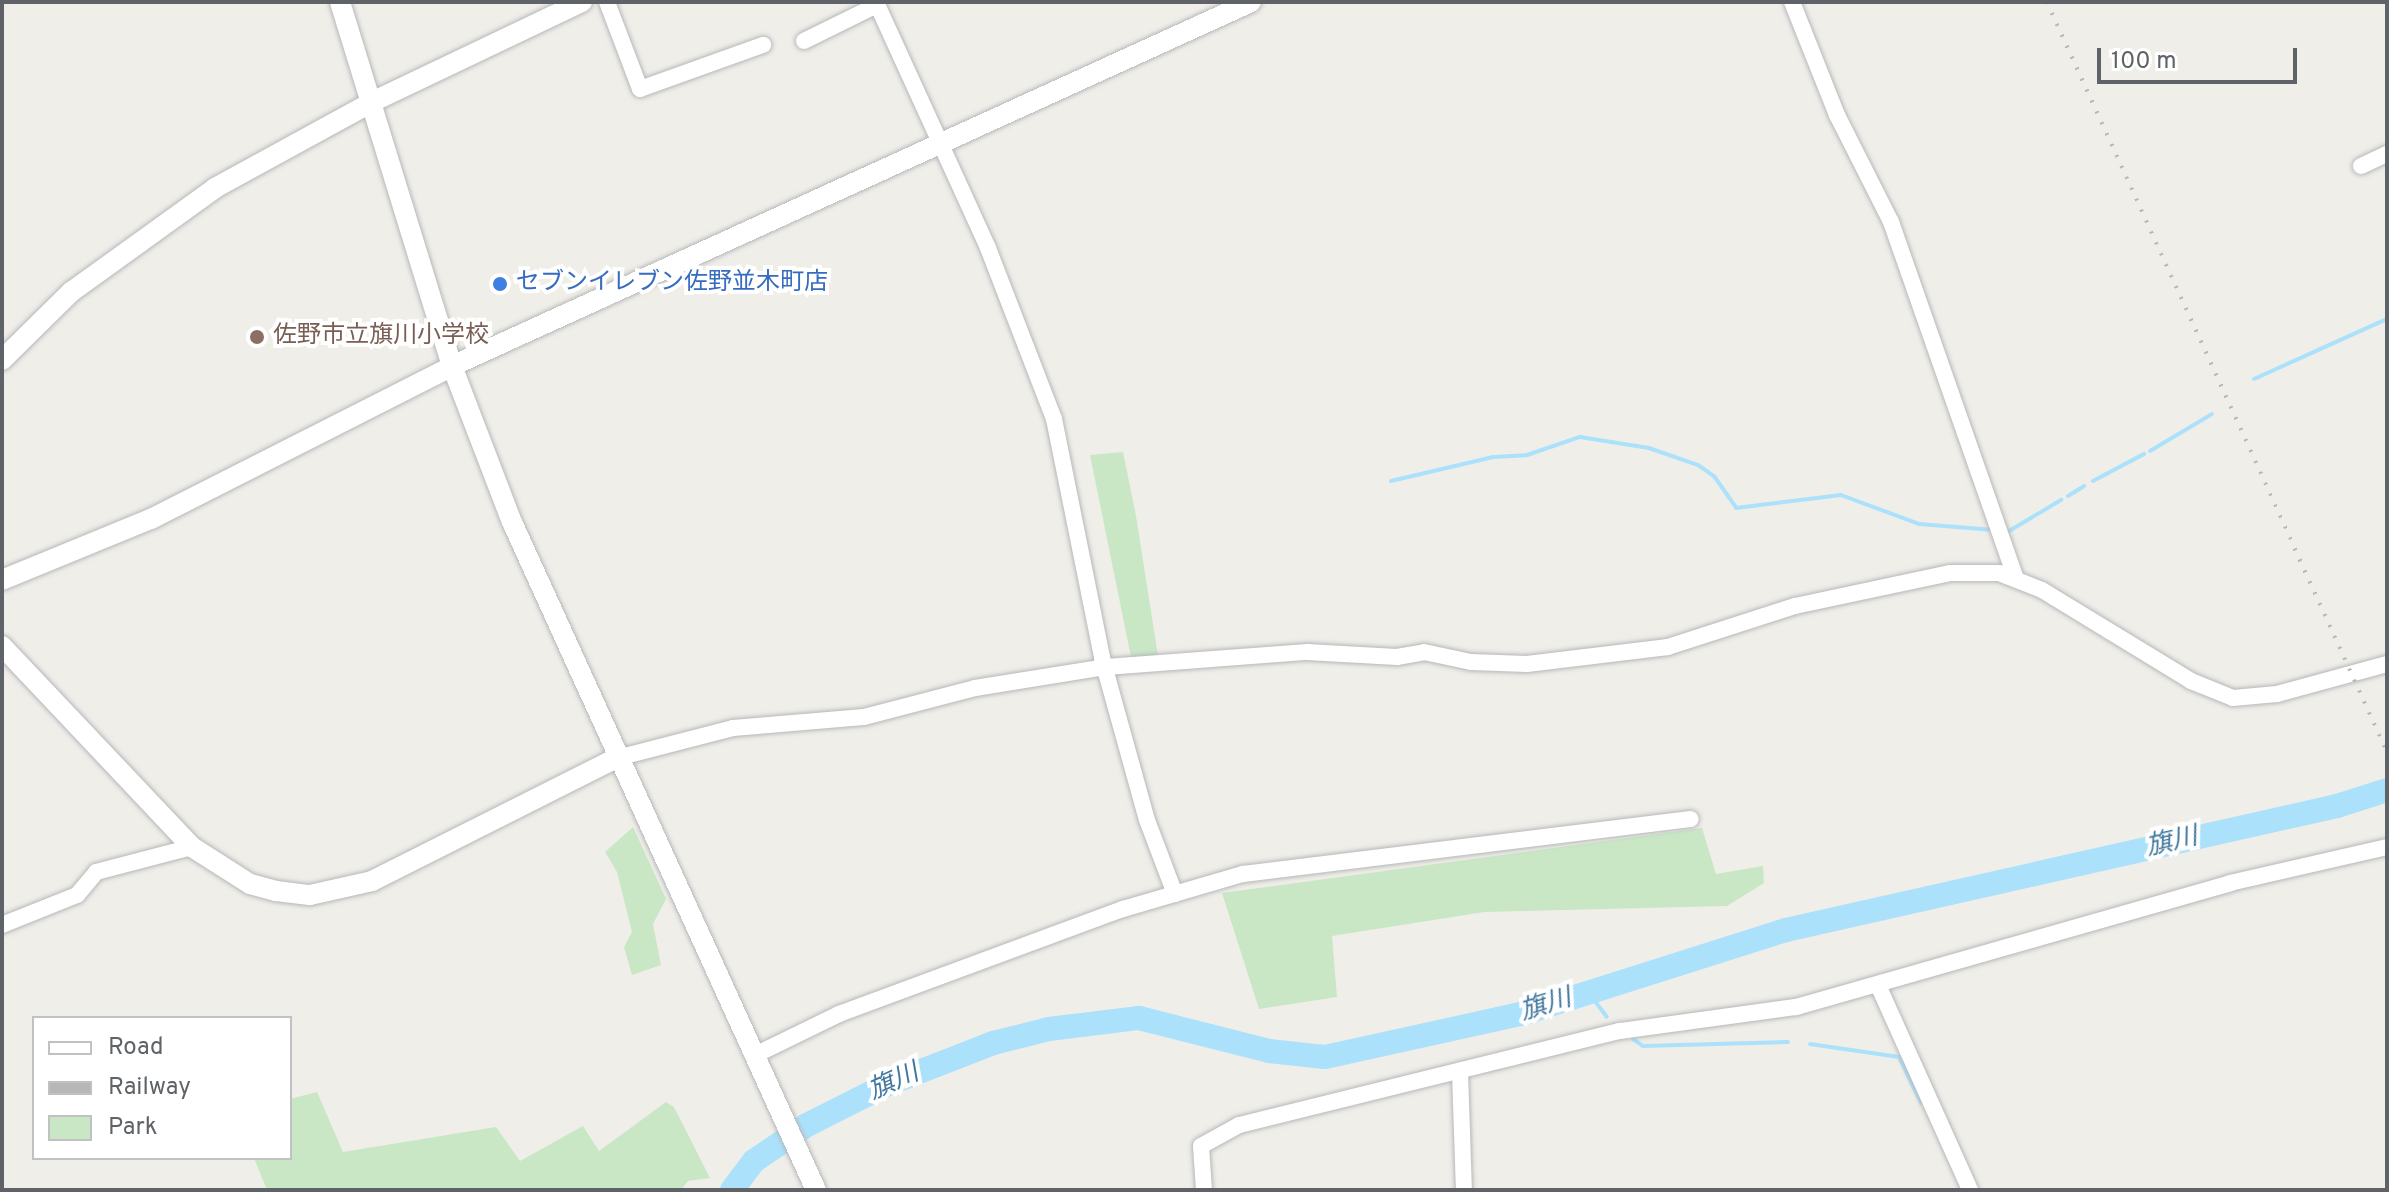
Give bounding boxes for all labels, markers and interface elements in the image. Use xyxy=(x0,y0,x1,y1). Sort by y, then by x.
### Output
scale bar xyxy=(2101,32,2301,82)
text: 100 m xyxy=(2111,47,2177,77)
place label: セブンイレブン佐野並木町店 xyxy=(516,270,828,298)
marker: セブンイレブン佐野並木町店 xyxy=(491,275,509,293)
place label: 佐野市立旗川小学校 xyxy=(273,323,489,351)
marker: 佐野市立旗川小学校 xyxy=(248,328,266,346)
water label: 旗川 xyxy=(2143,822,2201,864)
water label: 旗川 xyxy=(1517,983,1575,1029)
legend xyxy=(32,1016,292,1160)
text: Road xyxy=(108,1033,164,1063)
water label: 旗川 xyxy=(864,1058,924,1108)
text: Railway xyxy=(108,1073,191,1103)
text: Park xyxy=(108,1113,158,1143)

